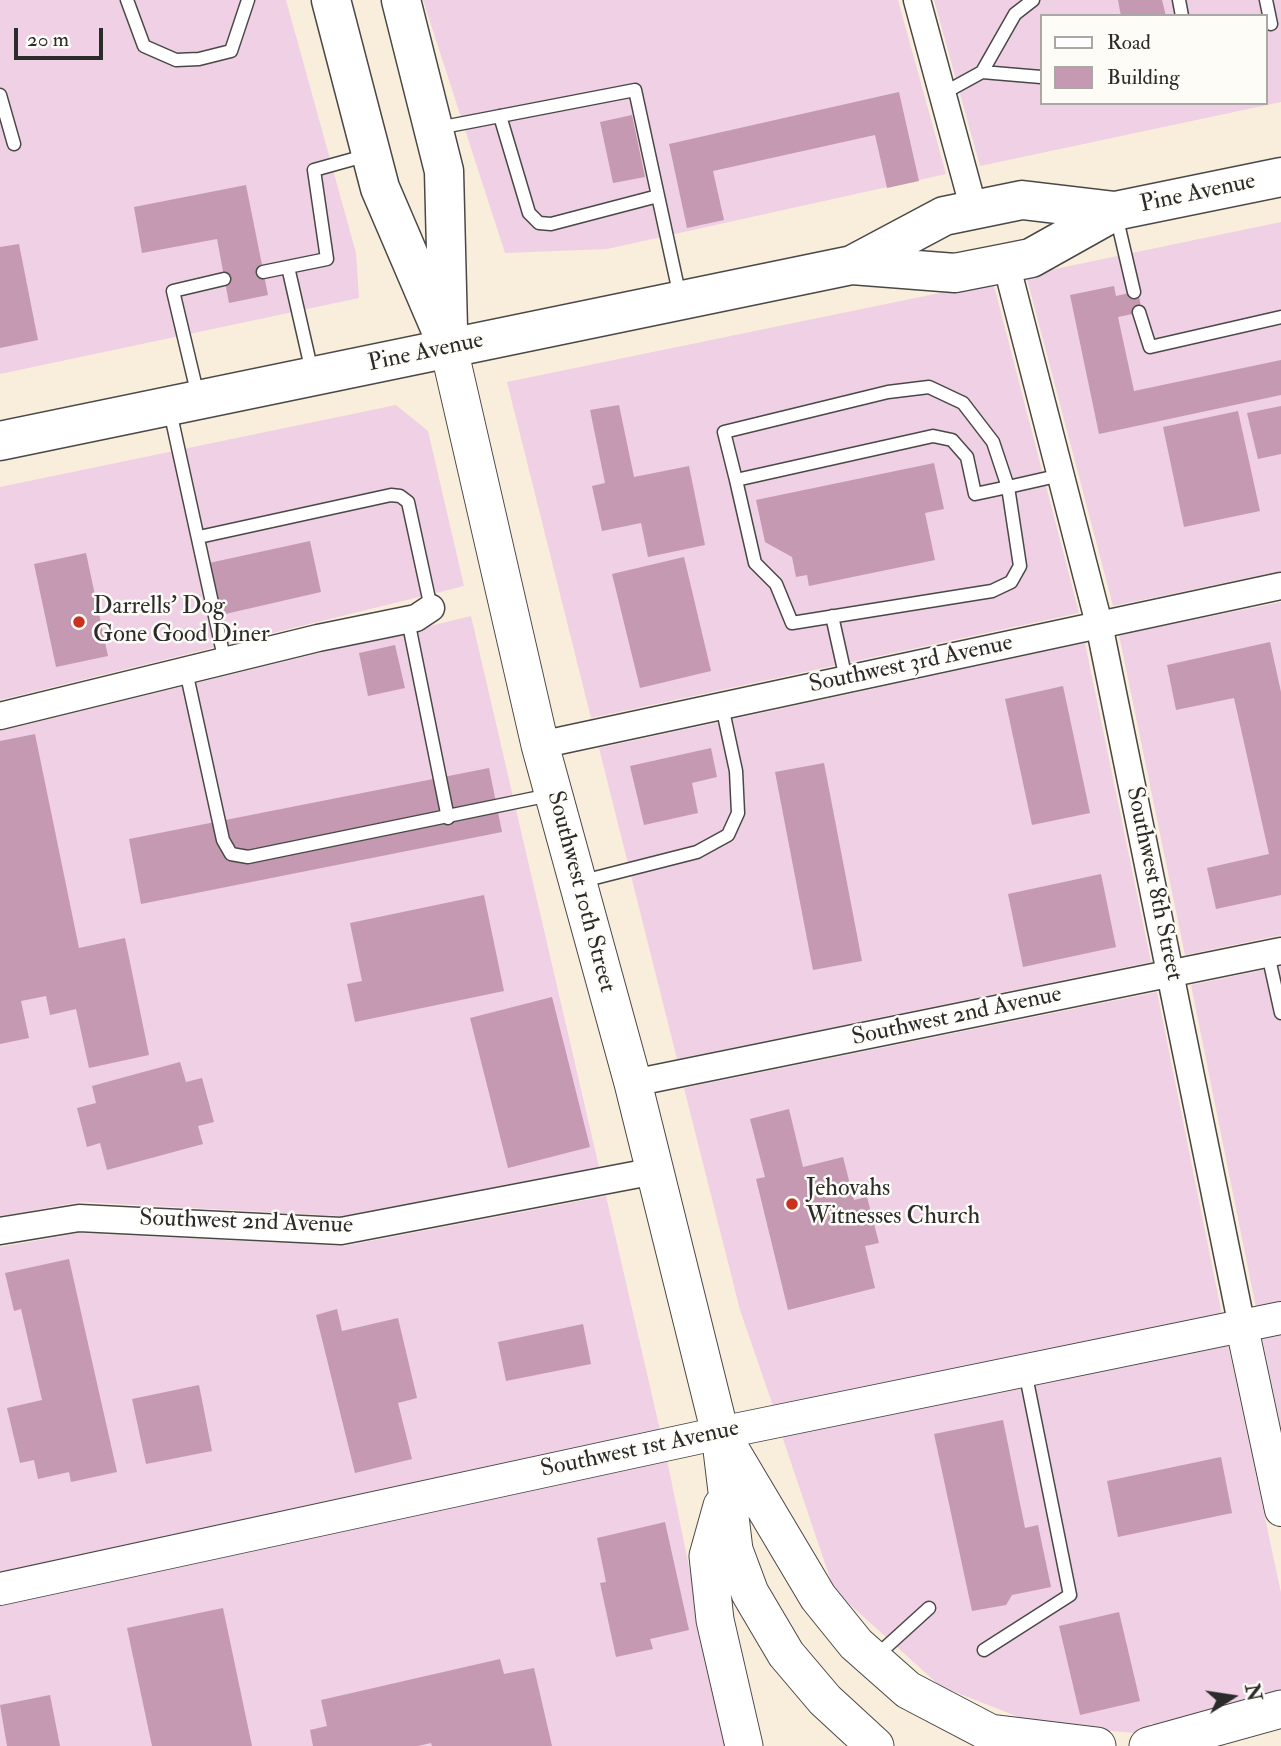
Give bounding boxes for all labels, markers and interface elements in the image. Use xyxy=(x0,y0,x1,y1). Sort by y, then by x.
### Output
scale bar xyxy=(18,14,107,58)
legend xyxy=(1040,14,1267,105)
text: 20 m xyxy=(27,26,69,53)
text: Road xyxy=(1107,29,1151,56)
text: Building xyxy=(1107,64,1180,91)
street label: Pine Avenue xyxy=(1138,168,1258,220)
street label: Pine Avenue xyxy=(366,327,486,379)
place label: Darrells' Dog Gone Good Diner xyxy=(93,594,270,650)
marker: Darrells' Dog Gone Good Diner xyxy=(71,614,87,630)
street label: Southwest 3rd Avenue xyxy=(807,629,1015,701)
street label: Southwest 8th Street xyxy=(1118,784,1188,984)
street label: Southwest 10th Street xyxy=(539,788,621,996)
street label: Southwest 2nd Avenue xyxy=(849,981,1065,1053)
place label: Jehovahs Witnesses Church xyxy=(806,1176,980,1232)
marker: Jehovahs Witnesses Church xyxy=(784,1196,800,1212)
street label: Southwest 2nd Avenue xyxy=(139,1205,353,1241)
street label: Southwest 1st Avenue xyxy=(538,1415,742,1485)
north arrow xyxy=(1197,1662,1267,1732)
text: N xyxy=(1239,1682,1266,1703)

